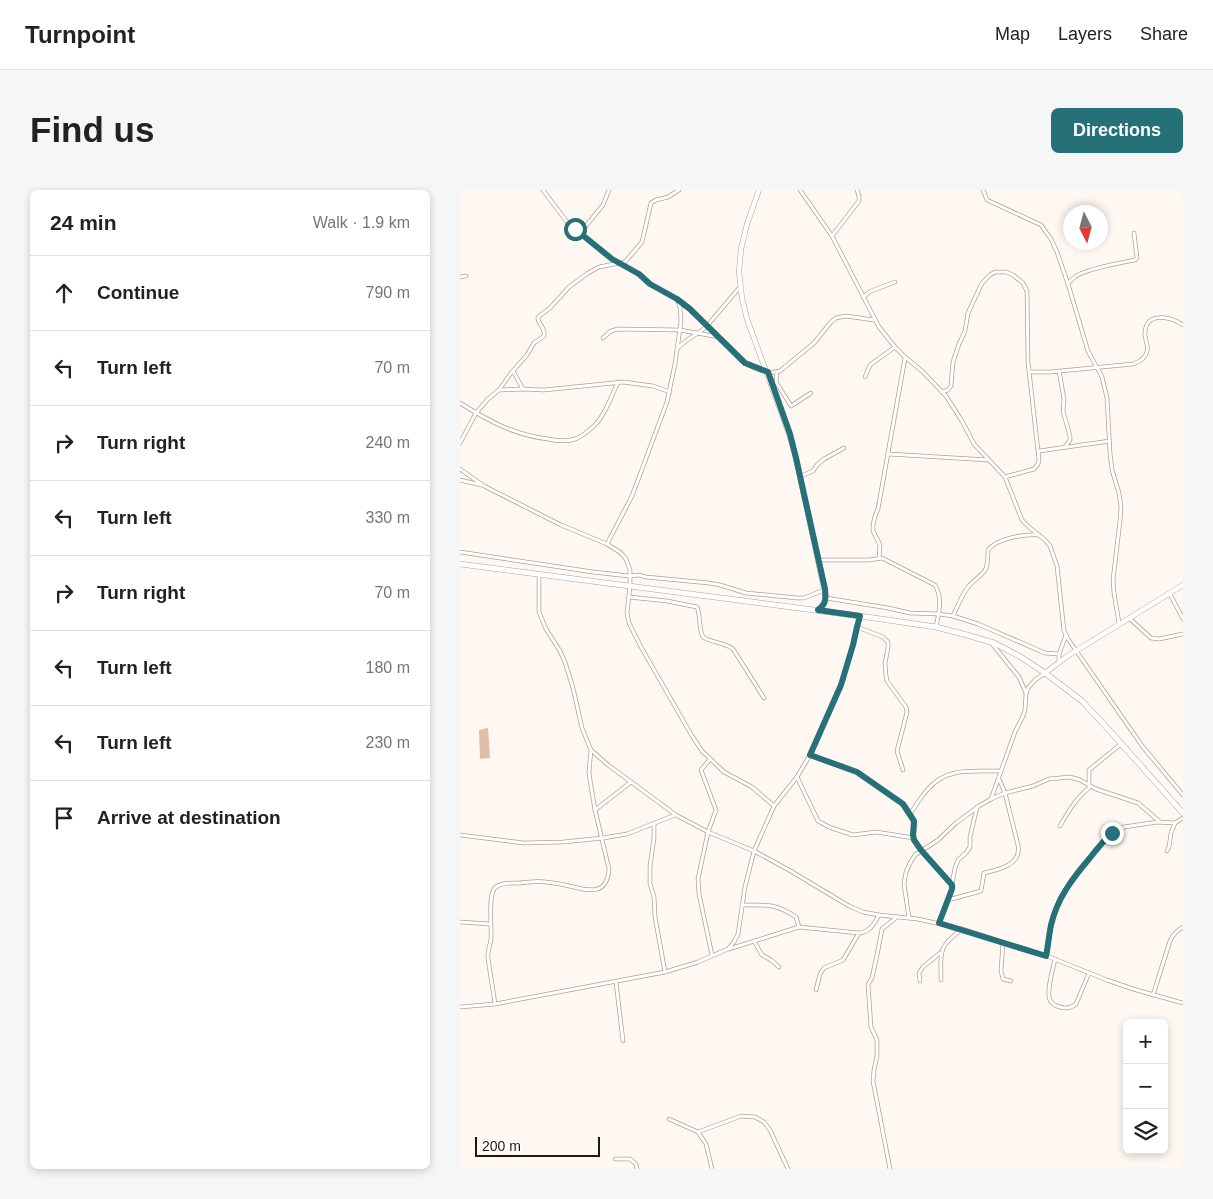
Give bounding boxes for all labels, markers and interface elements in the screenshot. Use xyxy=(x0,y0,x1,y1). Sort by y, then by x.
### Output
text: Turnpoint xyxy=(25,21,135,48)
text: Map xyxy=(995,24,1030,44)
text: Layers xyxy=(1058,24,1112,44)
text: Share xyxy=(1140,24,1188,44)
button: Directions xyxy=(1051,108,1183,153)
text: Find us xyxy=(30,110,154,149)
north arrow xyxy=(1063,205,1108,250)
text: 24 min xyxy=(50,211,117,234)
text: Walk · 1.9 km xyxy=(313,214,410,231)
route start xyxy=(564,218,587,241)
icon: ahead xyxy=(50,279,78,307)
text: Continue xyxy=(97,282,179,303)
text: 790 m xyxy=(366,284,410,301)
icon: left xyxy=(50,354,78,382)
text: Turn left xyxy=(97,357,172,378)
text: 70 m xyxy=(374,359,410,376)
icon: right xyxy=(50,429,78,457)
text: Turn right xyxy=(97,432,185,453)
text: 240 m xyxy=(366,434,410,451)
icon: left xyxy=(50,504,78,532)
text: Turn left xyxy=(97,507,172,528)
text: 330 m xyxy=(366,509,410,526)
icon: right xyxy=(50,579,78,607)
text: Turn right xyxy=(97,582,185,603)
text: 70 m xyxy=(374,584,410,601)
icon: left xyxy=(50,654,78,682)
text: Turn left xyxy=(97,657,172,678)
text: 180 m xyxy=(366,659,410,676)
icon: left xyxy=(50,729,78,757)
text: Turn left xyxy=(97,732,172,753)
text: 230 m xyxy=(366,734,410,751)
icon: arrive xyxy=(50,804,78,832)
text: Arrive at destination xyxy=(97,807,281,828)
route end xyxy=(1101,822,1124,845)
map controls xyxy=(1123,1019,1168,1154)
button: + xyxy=(1123,1019,1168,1064)
button: − xyxy=(1123,1064,1168,1109)
button: layers xyxy=(1123,1109,1168,1154)
scale bar xyxy=(475,1134,600,1157)
text: 200 m xyxy=(482,1138,521,1154)

